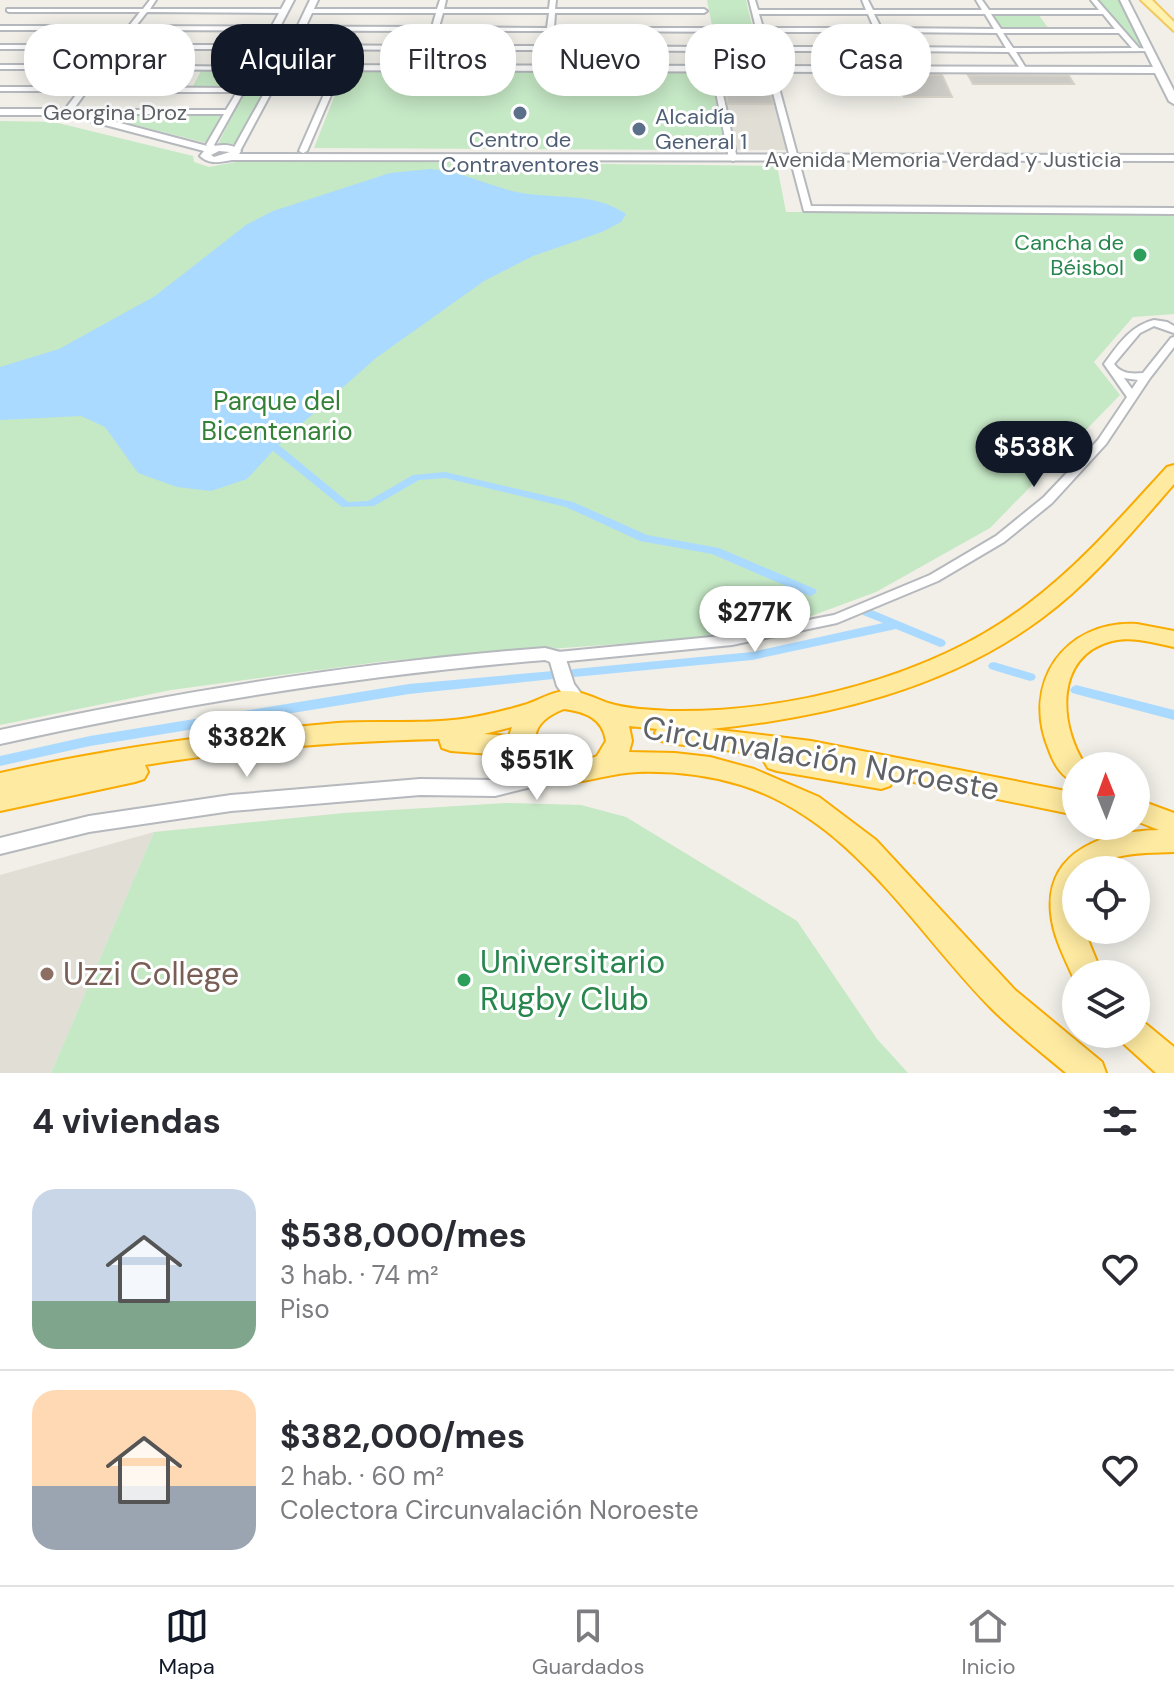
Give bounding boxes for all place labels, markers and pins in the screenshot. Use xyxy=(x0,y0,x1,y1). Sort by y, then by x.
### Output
place label: Alcaidía General 1 xyxy=(655,102,747,156)
marker: Centro de Contraventores xyxy=(511,104,529,122)
marker: Alcaidía General 1 xyxy=(630,120,648,138)
place label: Centro de Contraventores xyxy=(441,125,599,179)
place label: Cancha de Béisbol xyxy=(1014,228,1124,282)
marker: Cancha de Béisbol xyxy=(1131,246,1149,264)
pin: $538K xyxy=(978,421,1090,489)
pin: $277K xyxy=(699,586,811,654)
pin: $382K xyxy=(191,711,303,779)
pin: $551K xyxy=(481,734,593,802)
place label: Universitario Rugby Club xyxy=(480,941,665,1020)
place label: Uzzi College xyxy=(63,953,239,995)
marker: Uzzi College xyxy=(38,965,56,983)
marker: Universitario Rugby Club xyxy=(455,971,473,989)

